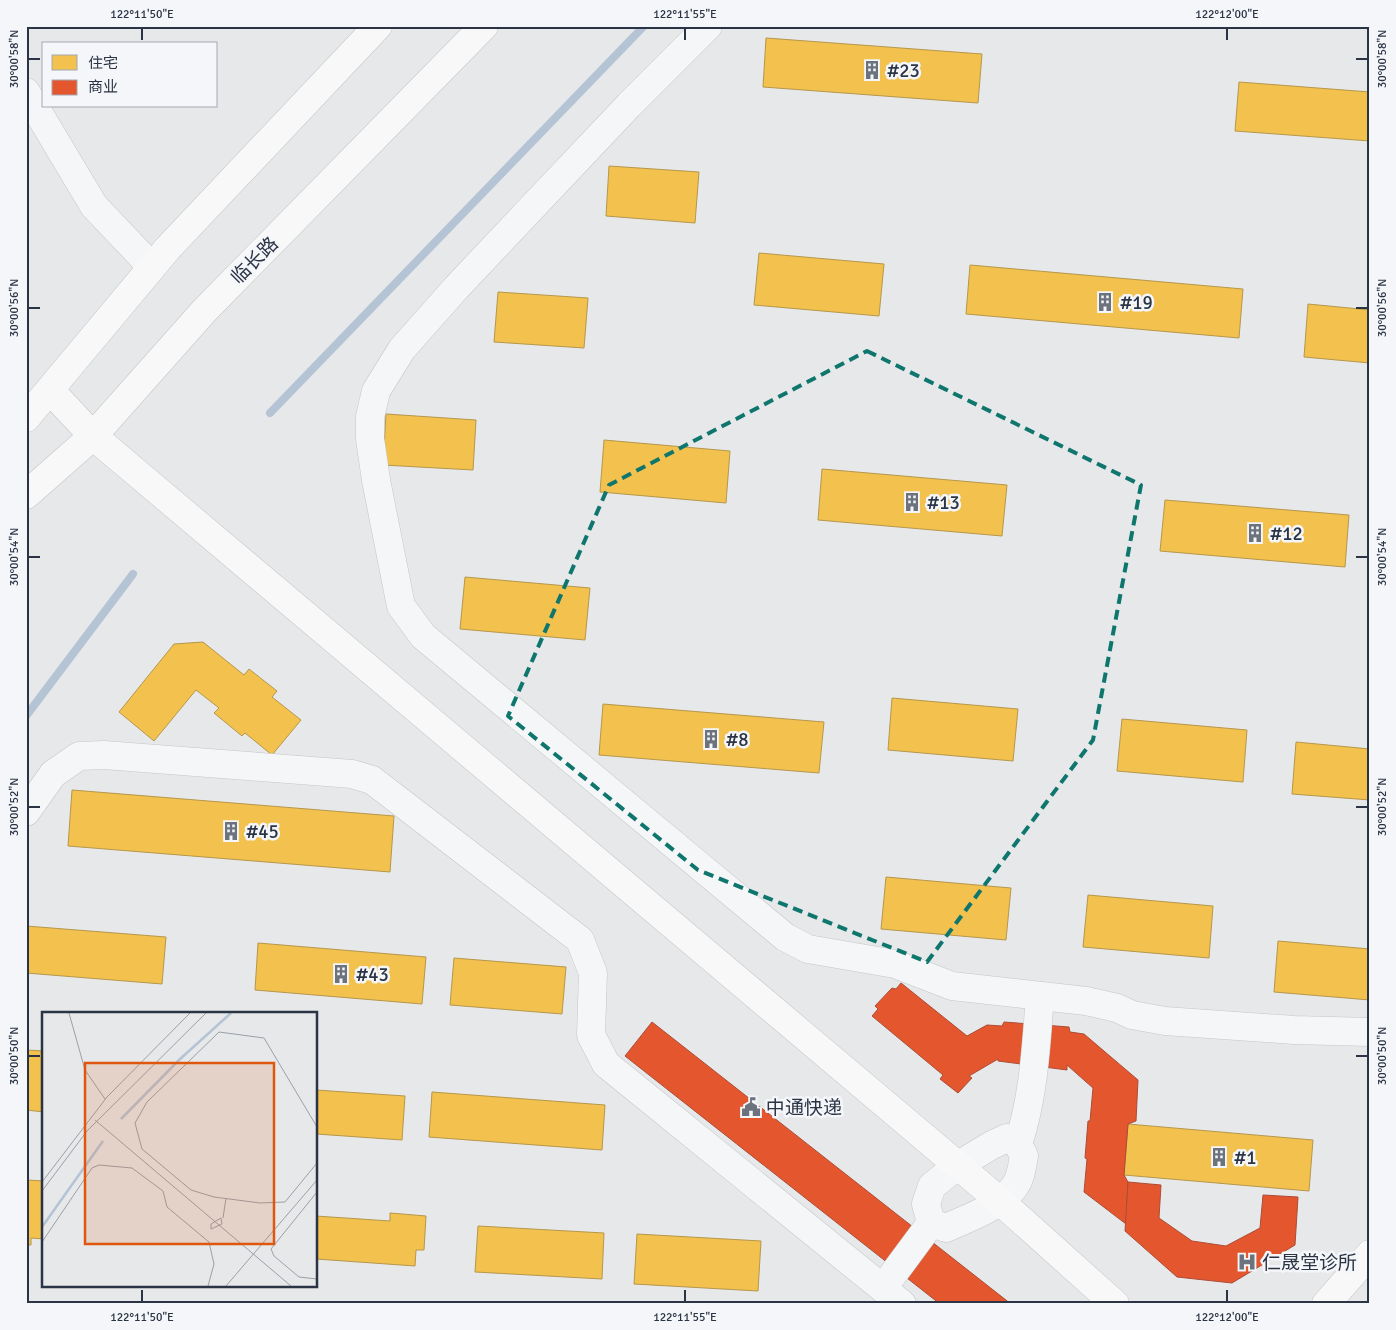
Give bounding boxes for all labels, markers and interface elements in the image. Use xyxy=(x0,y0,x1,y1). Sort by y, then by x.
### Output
text: 122°11'50"E xyxy=(110,7,174,22)
text: 122°11'55"E xyxy=(653,7,717,22)
text: 122°12'00"E xyxy=(1195,7,1259,22)
text: 30°00'58"N xyxy=(7,30,22,88)
text: 30°00'58"N xyxy=(1375,30,1390,88)
legend xyxy=(42,42,218,108)
text: 住宅 xyxy=(88,54,118,72)
building icon: #23 xyxy=(861,59,883,81)
place label: #23 xyxy=(887,59,920,83)
text: 商业 xyxy=(88,78,118,96)
street label: 临长路 xyxy=(226,232,283,289)
text: 30°00'56"N xyxy=(7,279,22,337)
text: 30°00'56"N xyxy=(1375,279,1390,337)
building icon: #19 xyxy=(1094,291,1116,313)
place label: #19 xyxy=(1120,291,1153,315)
building icon: #13 xyxy=(901,491,923,513)
place label: #13 xyxy=(927,491,960,515)
building icon: #12 xyxy=(1244,522,1266,544)
place label: #12 xyxy=(1270,522,1303,546)
text: 30°00'54"N xyxy=(7,528,22,586)
text: 30°00'54"N xyxy=(1375,528,1390,586)
building icon: #8 xyxy=(700,728,722,750)
place label: #8 xyxy=(726,728,749,752)
text: 30°00'52"N xyxy=(7,778,22,836)
text: 30°00'52"N xyxy=(1375,778,1390,836)
building icon: #45 xyxy=(220,820,242,842)
place label: #45 xyxy=(246,820,279,844)
building icon: #43 xyxy=(330,963,352,985)
place label: #43 xyxy=(356,963,389,987)
inset map xyxy=(42,1012,318,1288)
text: 30°00'50"N xyxy=(7,1027,22,1085)
text: 30°00'50"N xyxy=(1375,1027,1390,1085)
public building icon: 中通快递 xyxy=(740,1096,762,1118)
place label: 中通快递 xyxy=(766,1096,842,1120)
building icon: #1 xyxy=(1208,1146,1230,1168)
place label: #1 xyxy=(1234,1146,1257,1170)
hospital icon: 仁晟堂诊所 xyxy=(1236,1251,1258,1273)
place label: 仁晟堂诊所 xyxy=(1262,1251,1357,1275)
text: 122°11'50"E xyxy=(110,1310,174,1325)
text: 122°11'55"E xyxy=(653,1310,717,1325)
text: 122°12'00"E xyxy=(1195,1310,1259,1325)

